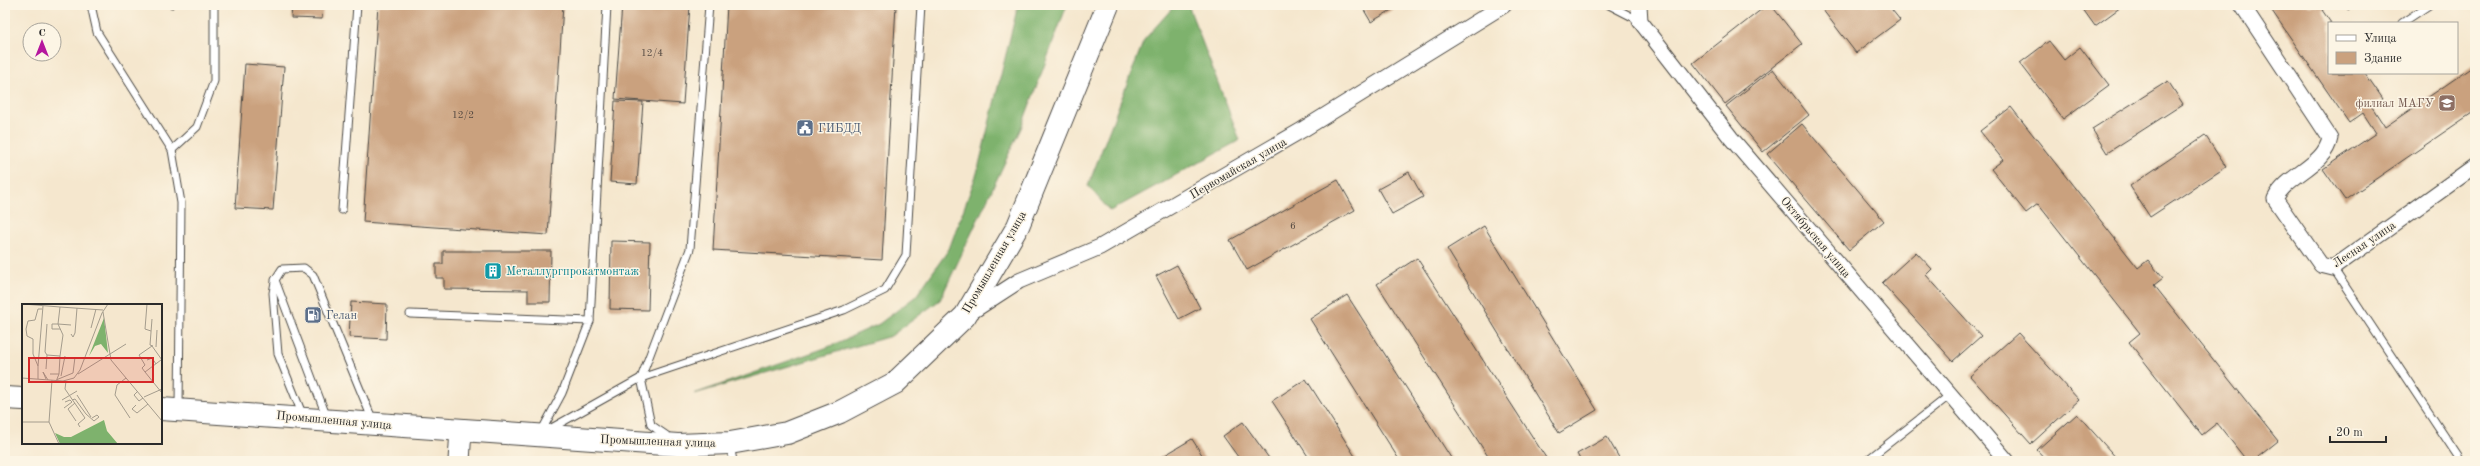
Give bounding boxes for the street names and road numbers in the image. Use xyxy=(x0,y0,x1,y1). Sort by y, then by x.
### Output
street label: Первомайская улица xyxy=(1188,136,1289,201)
street label: Октябрьская улица xyxy=(1778,195,1853,280)
street label: Промышленная улица xyxy=(961,209,1029,316)
street label: Лесная улица xyxy=(2331,219,2398,270)
street label: Промышленная улица xyxy=(276,410,392,432)
street label: Промышленная улица xyxy=(600,434,716,450)

